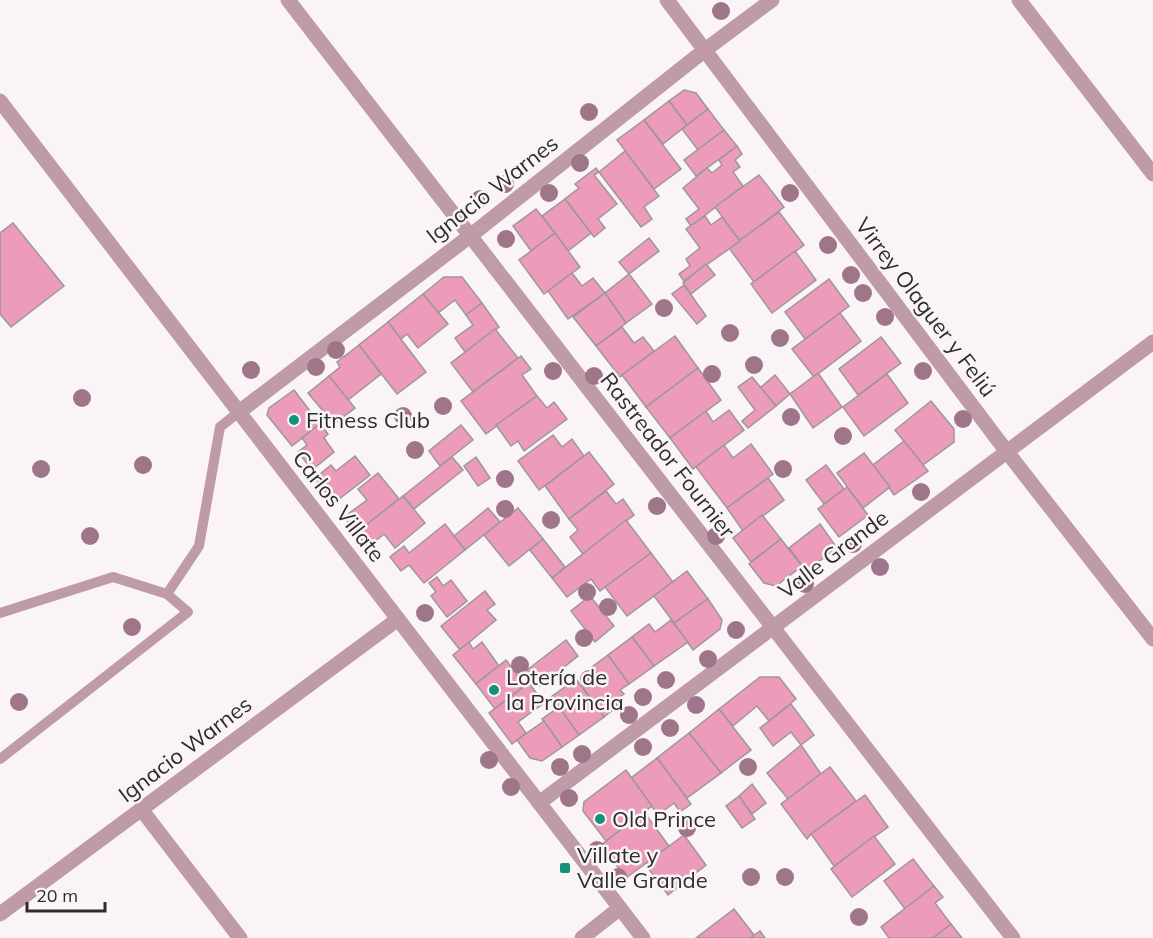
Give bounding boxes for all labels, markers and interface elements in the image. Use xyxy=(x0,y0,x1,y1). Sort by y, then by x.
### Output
street label: Ignacio Warnes xyxy=(420,129,564,249)
street label: Virrey Olaguer y Feliú xyxy=(849,212,1003,402)
street label: Rastreador Fournier xyxy=(595,367,741,543)
place label: Fitness Club xyxy=(306,406,430,434)
marker: Fitness Club xyxy=(287,413,301,427)
street label: Carlos Villate xyxy=(287,445,391,567)
street label: Valle Grande xyxy=(772,503,894,605)
place label: Lotería de la Provincia xyxy=(506,663,624,716)
marker: Lotería de la Provincia xyxy=(487,683,501,697)
street label: Ignacio Warnes xyxy=(113,690,257,808)
place label: Old Prince xyxy=(612,805,716,833)
marker: Old Prince xyxy=(593,812,607,826)
place label: Villate y Valle Grande xyxy=(577,841,708,894)
marker: Villate y Valle Grande xyxy=(558,861,572,875)
scale bar xyxy=(27,875,105,913)
text: 20 m xyxy=(36,884,78,907)

